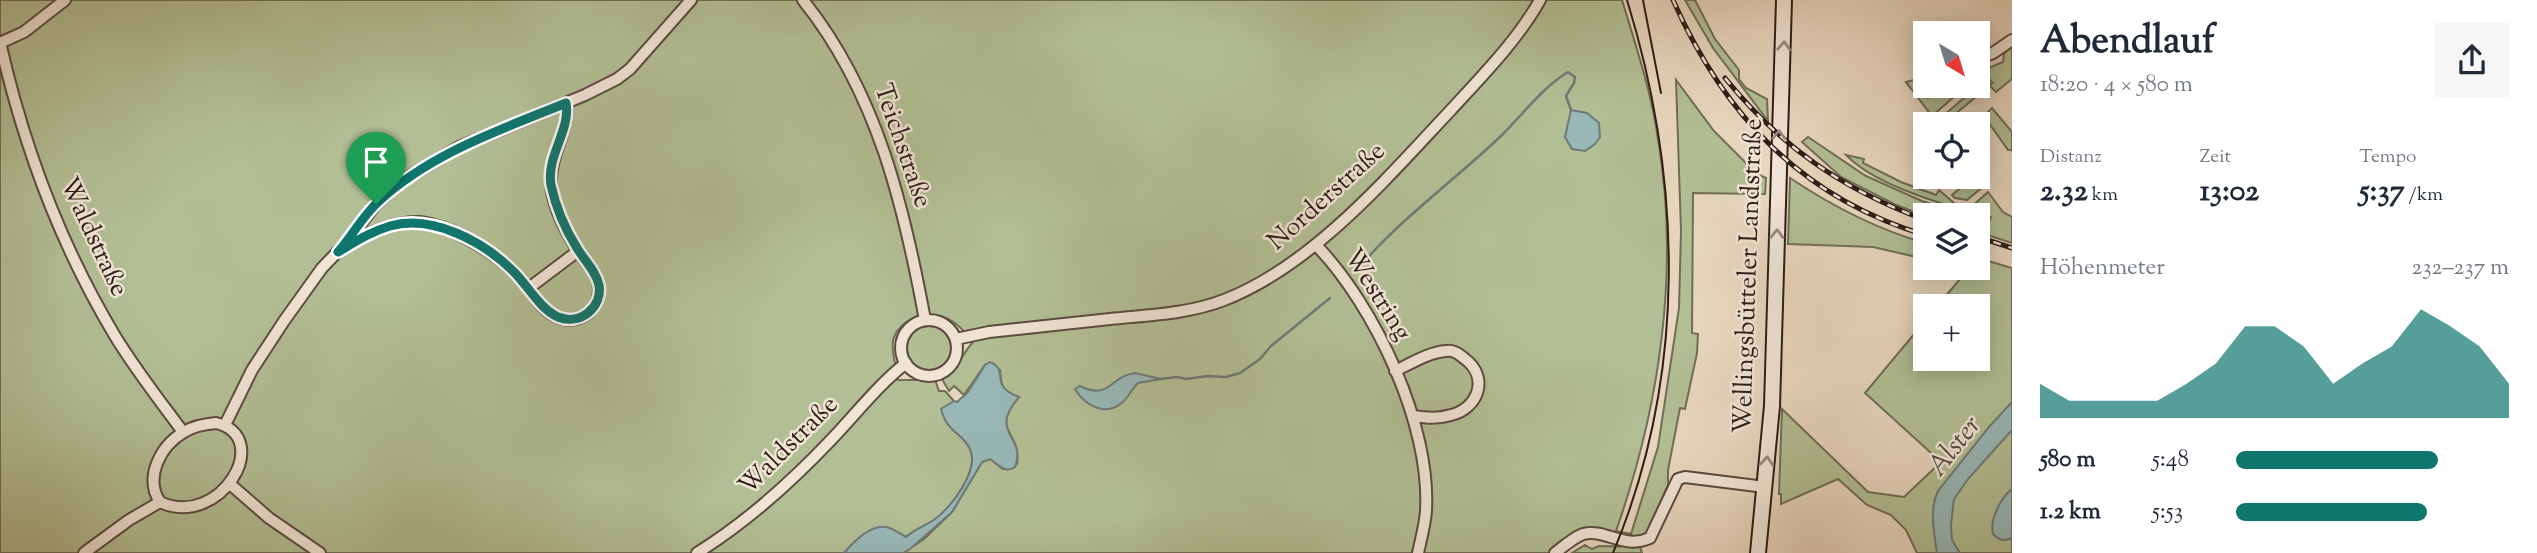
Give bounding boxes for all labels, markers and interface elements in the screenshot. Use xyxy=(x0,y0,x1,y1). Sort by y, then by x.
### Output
text: Abendlauf xyxy=(2040,16,2215,70)
north arrow xyxy=(1913,21,1990,98)
map controls xyxy=(1913,21,1990,371)
button: share xyxy=(2435,23,2509,97)
one-way arrow xyxy=(1776,40,1791,51)
text: 18:20 · 4 × 580 m xyxy=(2040,69,2193,102)
street label: Teichstraße xyxy=(864,79,940,213)
button: locate xyxy=(1913,112,1990,189)
street label: Wellingsbütteler Landstraße xyxy=(1725,118,1773,434)
one-way arrow xyxy=(1771,129,1787,139)
pin xyxy=(346,132,406,204)
street label: Norderstraße xyxy=(1260,134,1394,260)
icon: arrive xyxy=(357,143,395,181)
text: Distanz xyxy=(2040,144,2102,171)
text: Zeit xyxy=(2200,144,2231,171)
text: Tempo xyxy=(2359,144,2416,171)
street label: Waldstraße xyxy=(49,171,137,303)
text: 2.32 xyxy=(2040,171,2088,214)
text: 13:02 xyxy=(2200,171,2259,214)
text: 5:37 xyxy=(2359,171,2405,214)
text: km xyxy=(2088,182,2118,209)
text: /km xyxy=(2405,182,2443,209)
button: layers xyxy=(1913,203,1990,280)
one-way arrow xyxy=(1769,228,1785,238)
street label: Westring xyxy=(1334,242,1420,348)
text: Höhenmeter xyxy=(2040,252,2165,285)
text: 232–237 m xyxy=(2411,252,2509,285)
button: + xyxy=(1913,294,1990,371)
street label: Waldstraße xyxy=(731,388,847,504)
water label: Alster xyxy=(1919,408,1992,486)
text: 580 m xyxy=(2040,444,2095,477)
text: 5:48 xyxy=(2152,444,2189,477)
one-way arrow xyxy=(1759,455,1774,466)
text: 1.2 km xyxy=(2040,496,2101,529)
text: 5:53 xyxy=(2152,496,2183,529)

